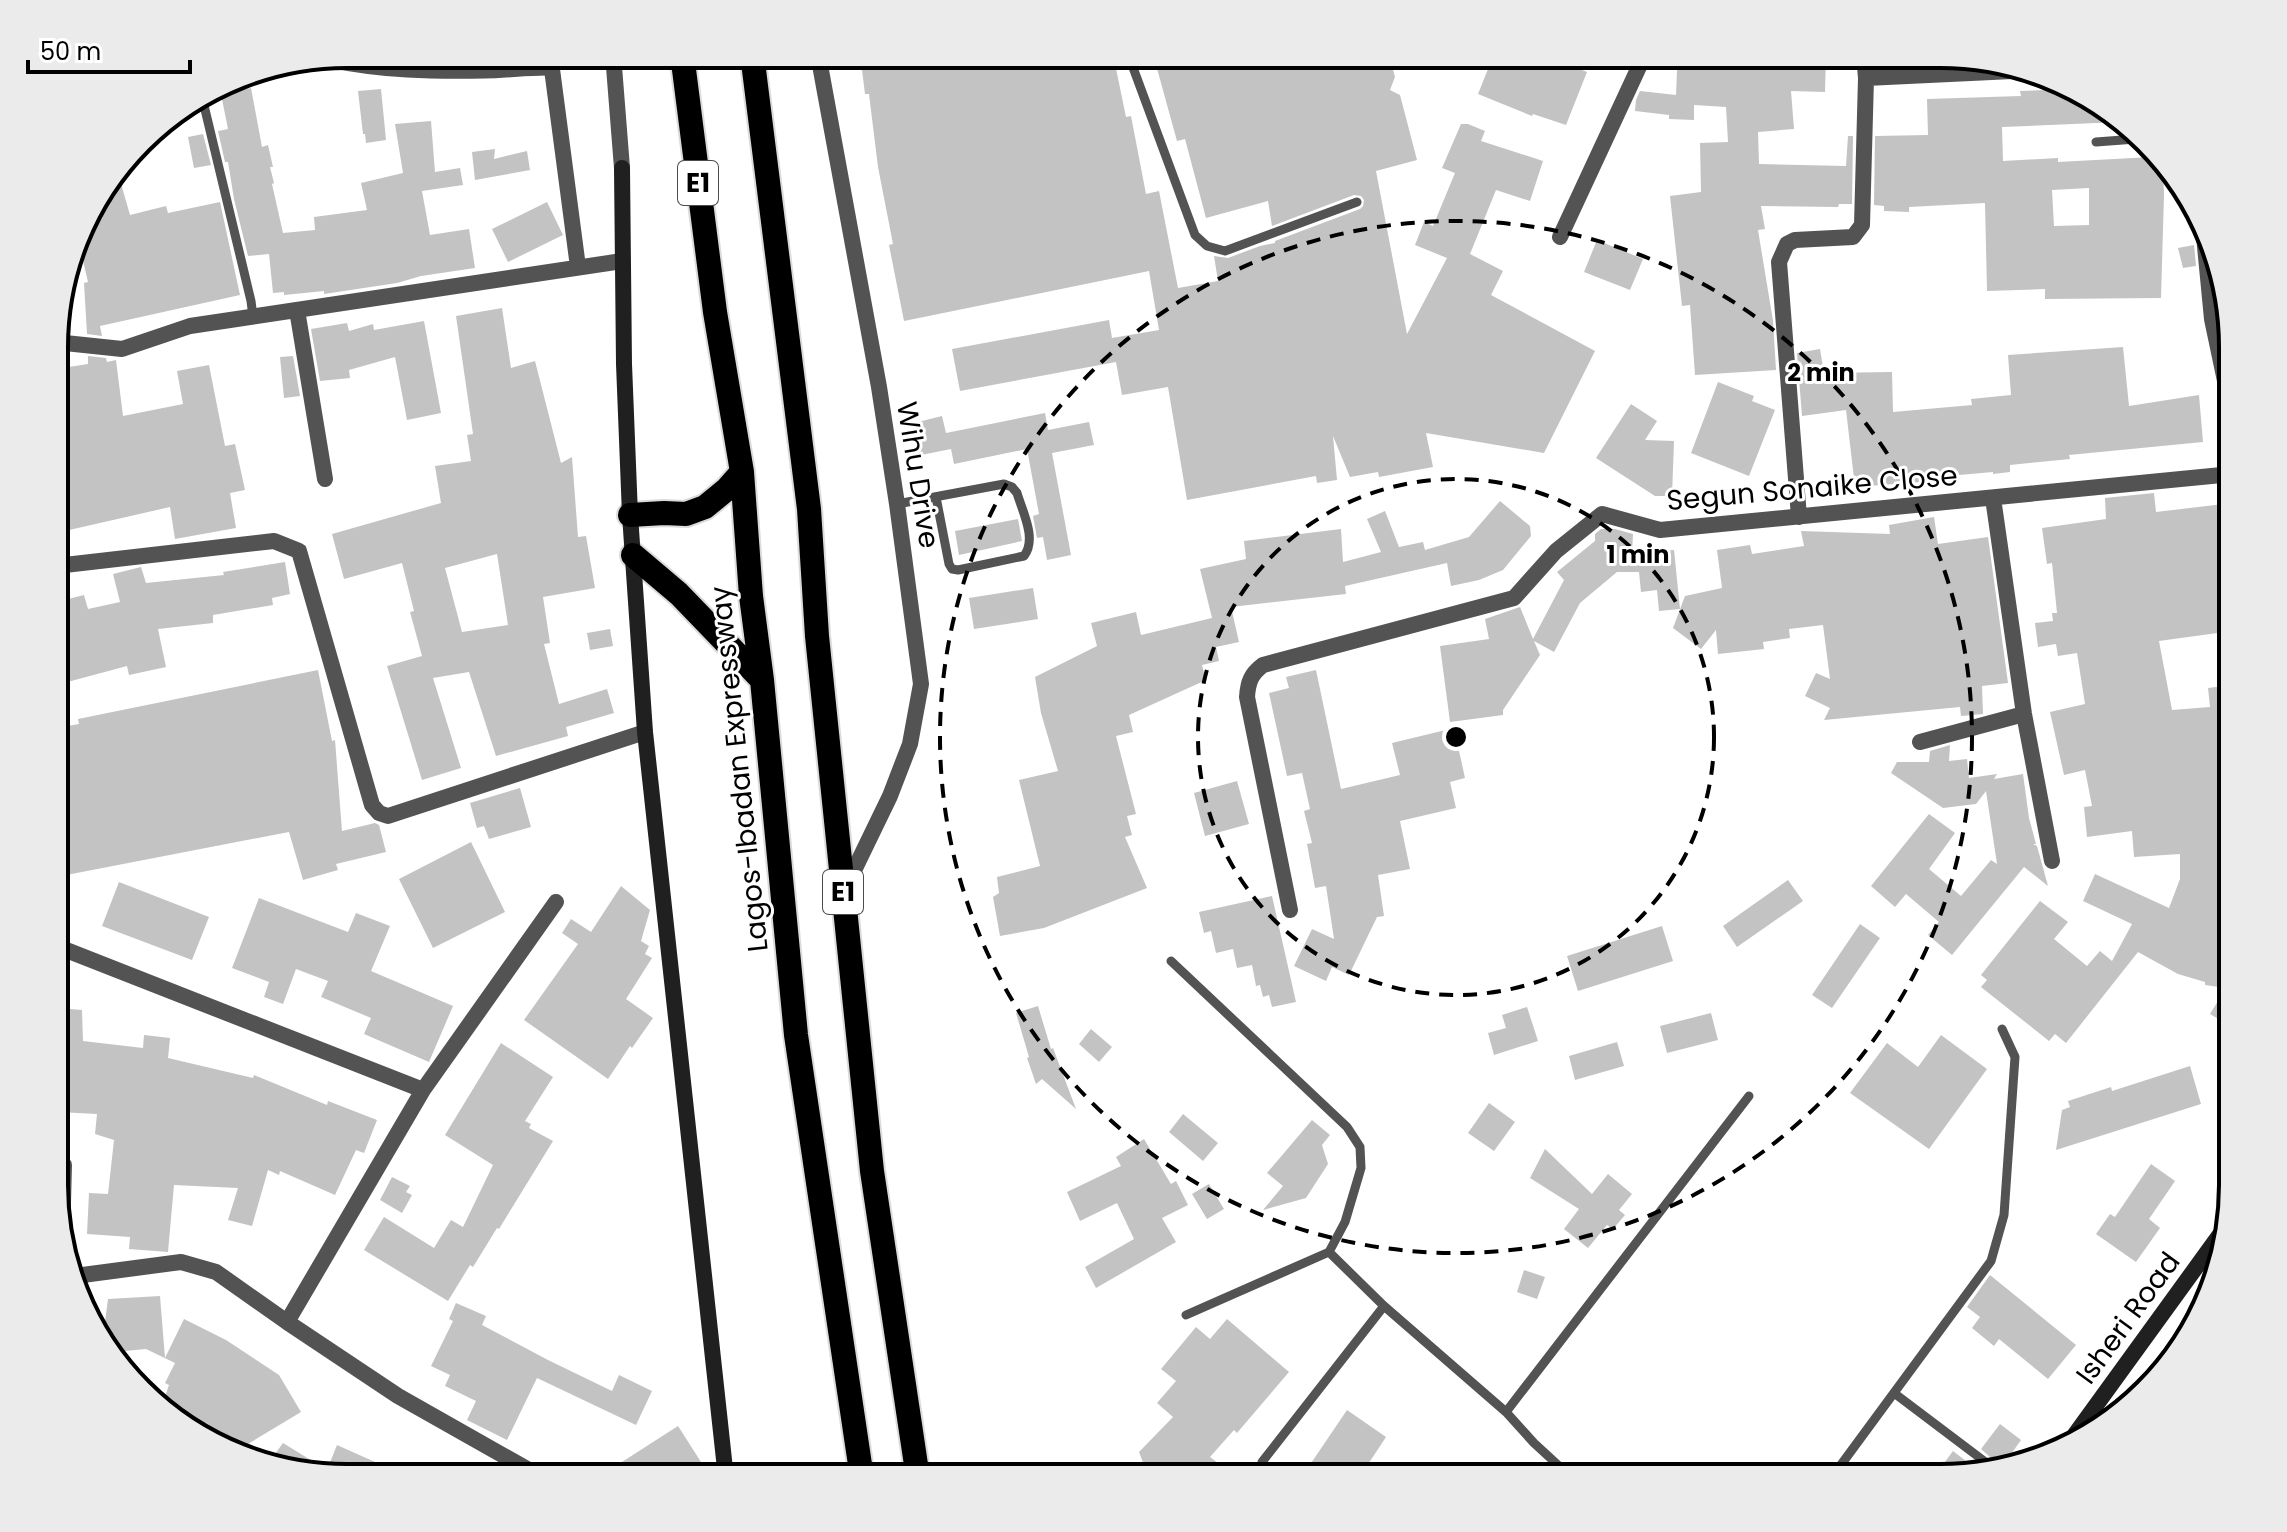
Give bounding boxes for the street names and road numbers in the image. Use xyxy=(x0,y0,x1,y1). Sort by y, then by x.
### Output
road number: E1 xyxy=(678,161,718,205)
street label: Wihu Drive xyxy=(887,399,949,551)
street label: Segun Sonaike Close xyxy=(1665,456,1959,520)
street label: Lagos-Ibadan Expressway xyxy=(700,584,778,954)
road number: E1 xyxy=(823,870,863,914)
street label: Isheri Road xyxy=(2067,1244,2189,1392)

